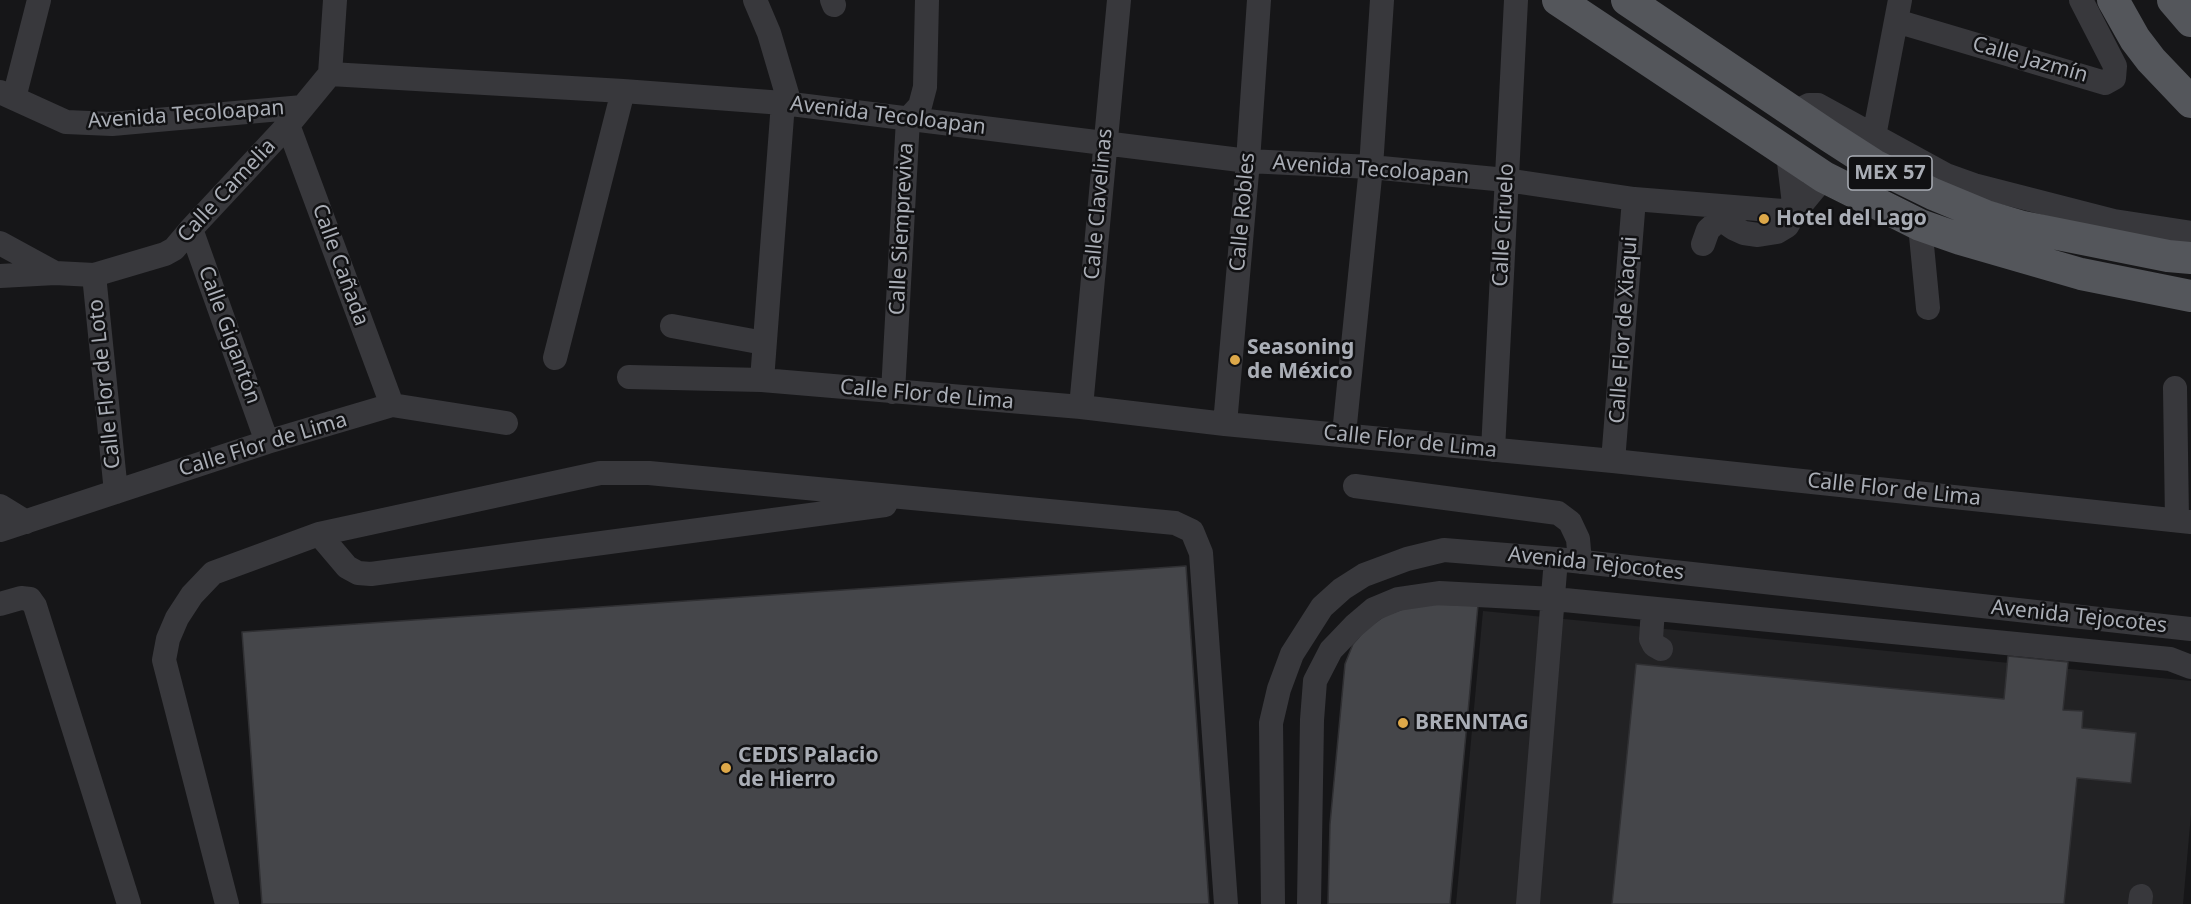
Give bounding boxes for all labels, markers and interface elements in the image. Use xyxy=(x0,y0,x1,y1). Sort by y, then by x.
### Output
street label: Calle Jazmín xyxy=(1970,32,2090,88)
street label: Avenida Tecoloapan xyxy=(789,91,987,141)
street label: Avenida Tecoloapan xyxy=(87,96,285,134)
street label: Calle Clavelinas xyxy=(1080,127,1118,281)
street label: Calle Camelia xyxy=(173,134,281,248)
street label: Calle Siempreviva xyxy=(885,142,919,316)
street label: Avenida Tecoloapan xyxy=(1272,151,1470,189)
street label: Calle Robles xyxy=(1225,152,1261,272)
road number: MEX 57 xyxy=(1848,156,1932,190)
street label: Calle Ciruelo xyxy=(1488,163,1520,287)
street label: Calle Cañada xyxy=(306,201,374,329)
place label: Hotel del Lago xyxy=(1776,206,1927,232)
marker: Hotel del Lago xyxy=(1757,212,1771,226)
street label: Calle Flor de Xiaqui xyxy=(1605,236,1643,424)
street label: Calle Gigantón xyxy=(192,263,266,407)
street label: Calle Flor de Loto xyxy=(84,298,126,470)
place label: Seasoning de México xyxy=(1247,335,1354,385)
marker: Seasoning de México xyxy=(1228,353,1242,367)
street label: Calle Flor de Lima xyxy=(839,375,1015,415)
street label: Calle Flor de Lima xyxy=(176,407,350,483)
street label: Calle Flor de Lima xyxy=(1322,420,1498,464)
street label: Calle Flor de Lima xyxy=(1806,468,1982,512)
street label: Avenida Tejocotes xyxy=(1507,542,1685,586)
street label: Avenida Tejocotes xyxy=(1990,595,2168,639)
place label: BRENNTAG xyxy=(1415,710,1529,736)
marker: BRENNTAG xyxy=(1396,716,1410,730)
place label: CEDIS Palacio de Hierro xyxy=(738,743,879,793)
marker: CEDIS Palacio de Hierro xyxy=(719,761,733,775)

